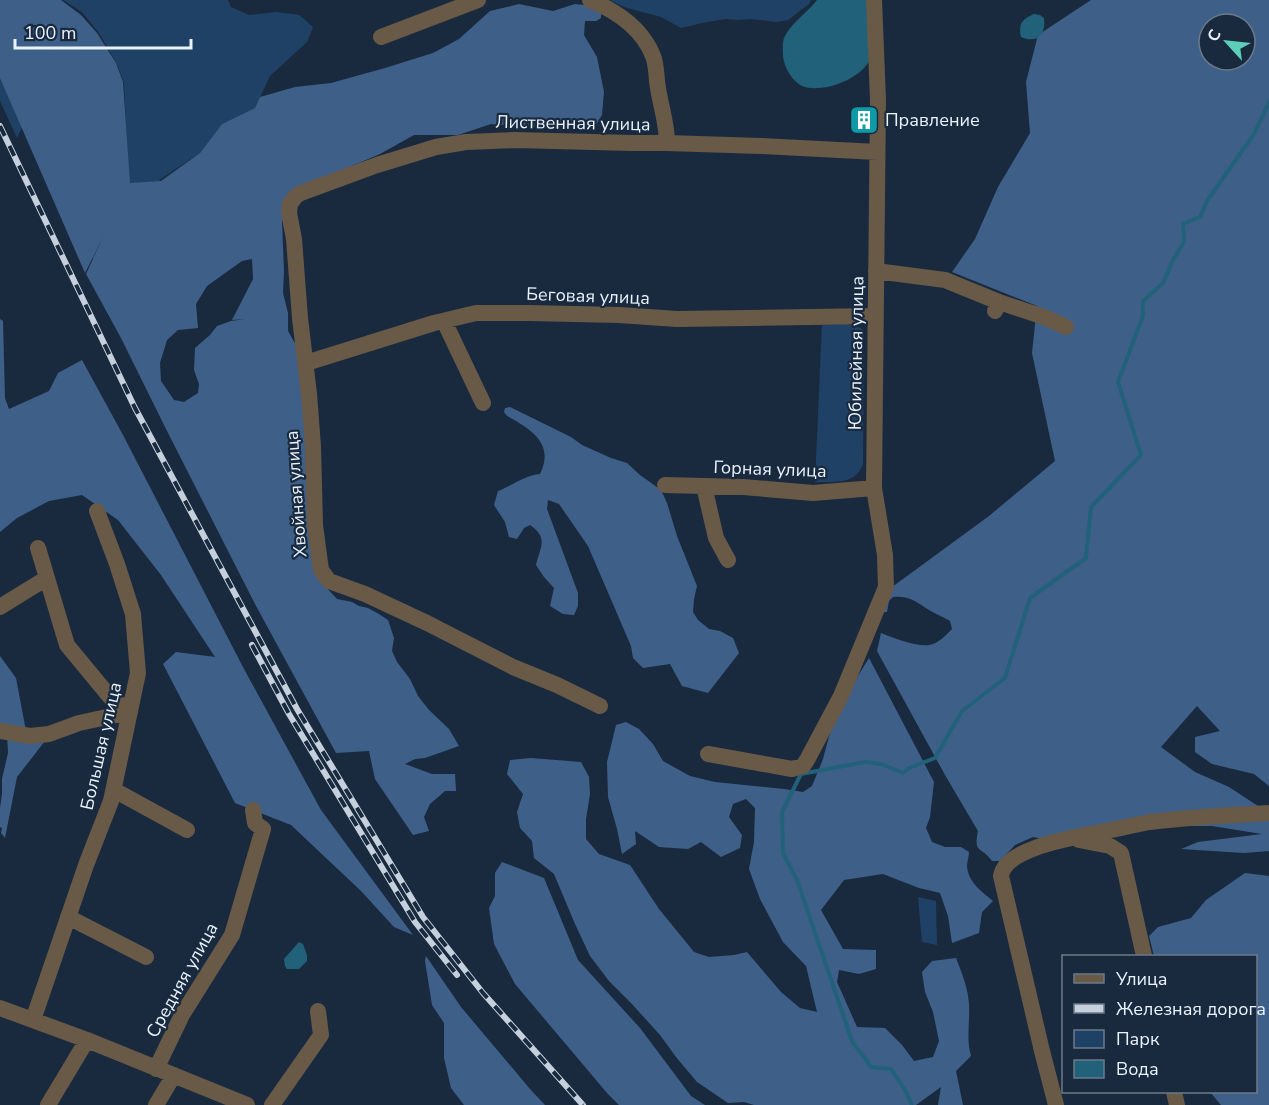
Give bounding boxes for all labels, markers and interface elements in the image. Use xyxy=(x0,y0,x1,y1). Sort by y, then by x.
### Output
scale bar xyxy=(15,12,190,50)
north arrow xyxy=(1197,12,1257,72)
text: 100 m xyxy=(24,21,76,45)
text: С xyxy=(1202,26,1227,45)
building icon: Правление xyxy=(848,104,880,136)
place label: Правление xyxy=(885,108,980,132)
street label: Лиственная улица xyxy=(495,110,651,136)
street label: Юбилейная улица xyxy=(843,276,869,430)
street label: Беговая улица xyxy=(526,282,650,310)
street label: Хвойная улица xyxy=(280,430,312,558)
street label: Горная улица xyxy=(713,455,827,483)
street label: Большая улица xyxy=(75,680,127,812)
street label: Средняя улица xyxy=(140,918,224,1042)
legend xyxy=(1062,955,1257,1093)
text: Улица xyxy=(1115,967,1167,991)
text: Железная дорога xyxy=(1116,997,1266,1021)
text: Парк xyxy=(1116,1027,1160,1051)
text: Вода xyxy=(1116,1057,1159,1081)

